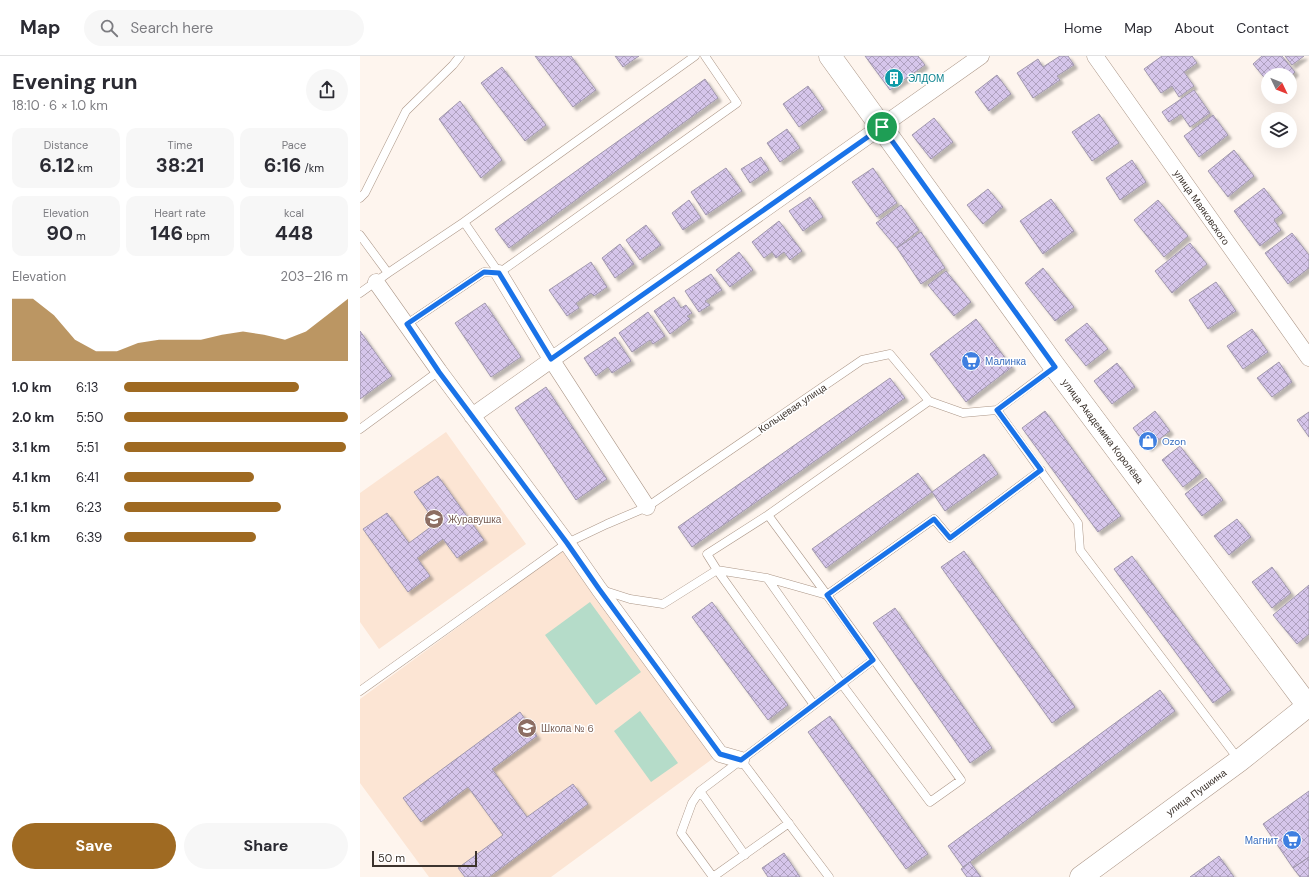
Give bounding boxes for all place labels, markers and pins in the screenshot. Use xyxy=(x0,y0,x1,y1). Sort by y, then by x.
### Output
building icon: ЭЛДОМ xyxy=(883,67,905,89)
place label: ЭЛДОМ xyxy=(908,72,944,85)
pin xyxy=(865,110,899,144)
supermarket icon: Малинка xyxy=(960,350,982,372)
place label: Малинка xyxy=(985,355,1027,368)
shop icon: Ozon xyxy=(1137,430,1159,452)
place label: Ozon xyxy=(1162,435,1186,448)
school or university icon: Журавушка xyxy=(423,508,445,530)
place label: Журавушка xyxy=(448,513,502,526)
school or university icon: Школа № 6 xyxy=(516,717,538,739)
place label: Школа № 6 xyxy=(541,722,594,735)
supermarket icon: Магнит xyxy=(1281,829,1303,851)
place label: Магнит xyxy=(1245,834,1278,847)

